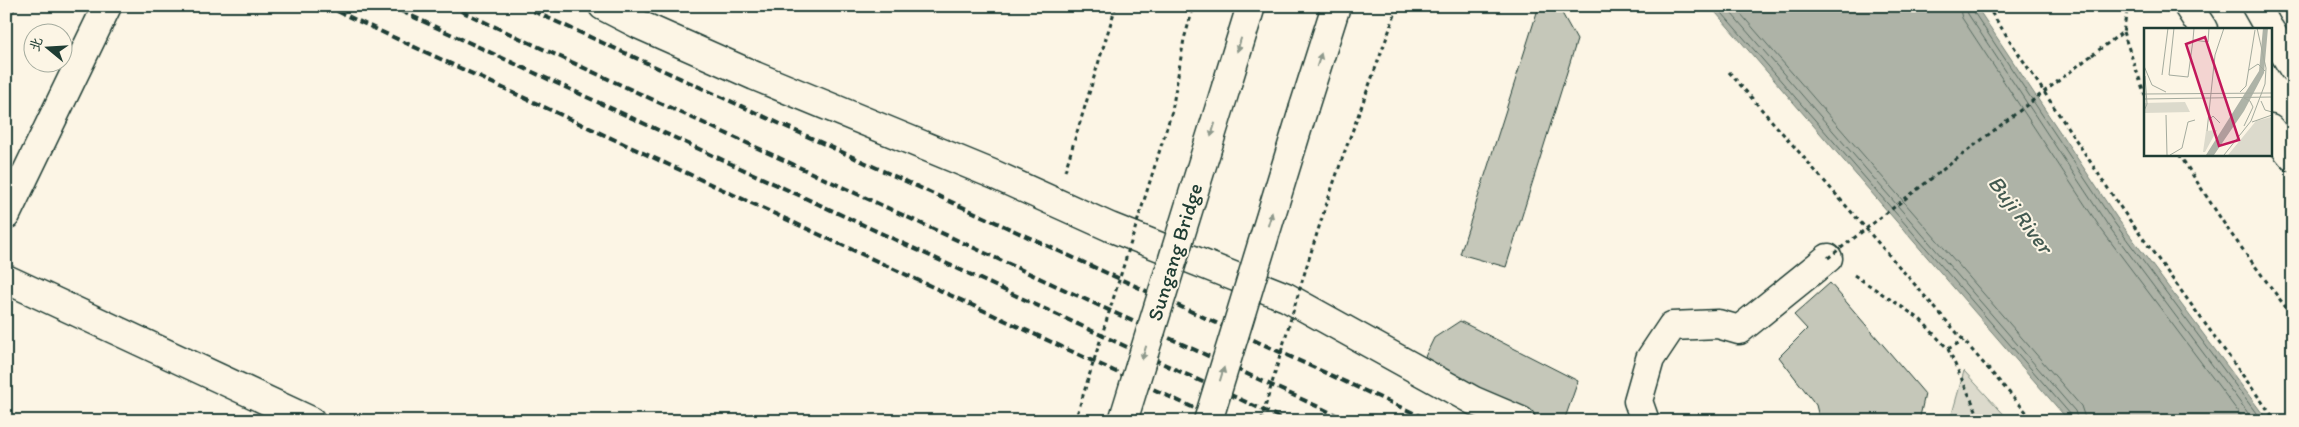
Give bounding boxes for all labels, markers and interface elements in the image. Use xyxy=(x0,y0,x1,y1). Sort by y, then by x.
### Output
north arrow xyxy=(22,22,72,72)
inset map xyxy=(2144,28,2272,155)
text: 北 xyxy=(26,35,46,53)
one-way arrow xyxy=(1234,38,1242,53)
one-way arrow xyxy=(1316,52,1324,67)
one-way arrow xyxy=(1208,123,1216,138)
water label: Buji River xyxy=(1982,170,2060,261)
street label: Sungang Bridge xyxy=(1142,180,1207,324)
one-way arrow xyxy=(1267,211,1274,226)
one-way arrow xyxy=(1139,345,1147,360)
one-way arrow xyxy=(1219,367,1227,382)

